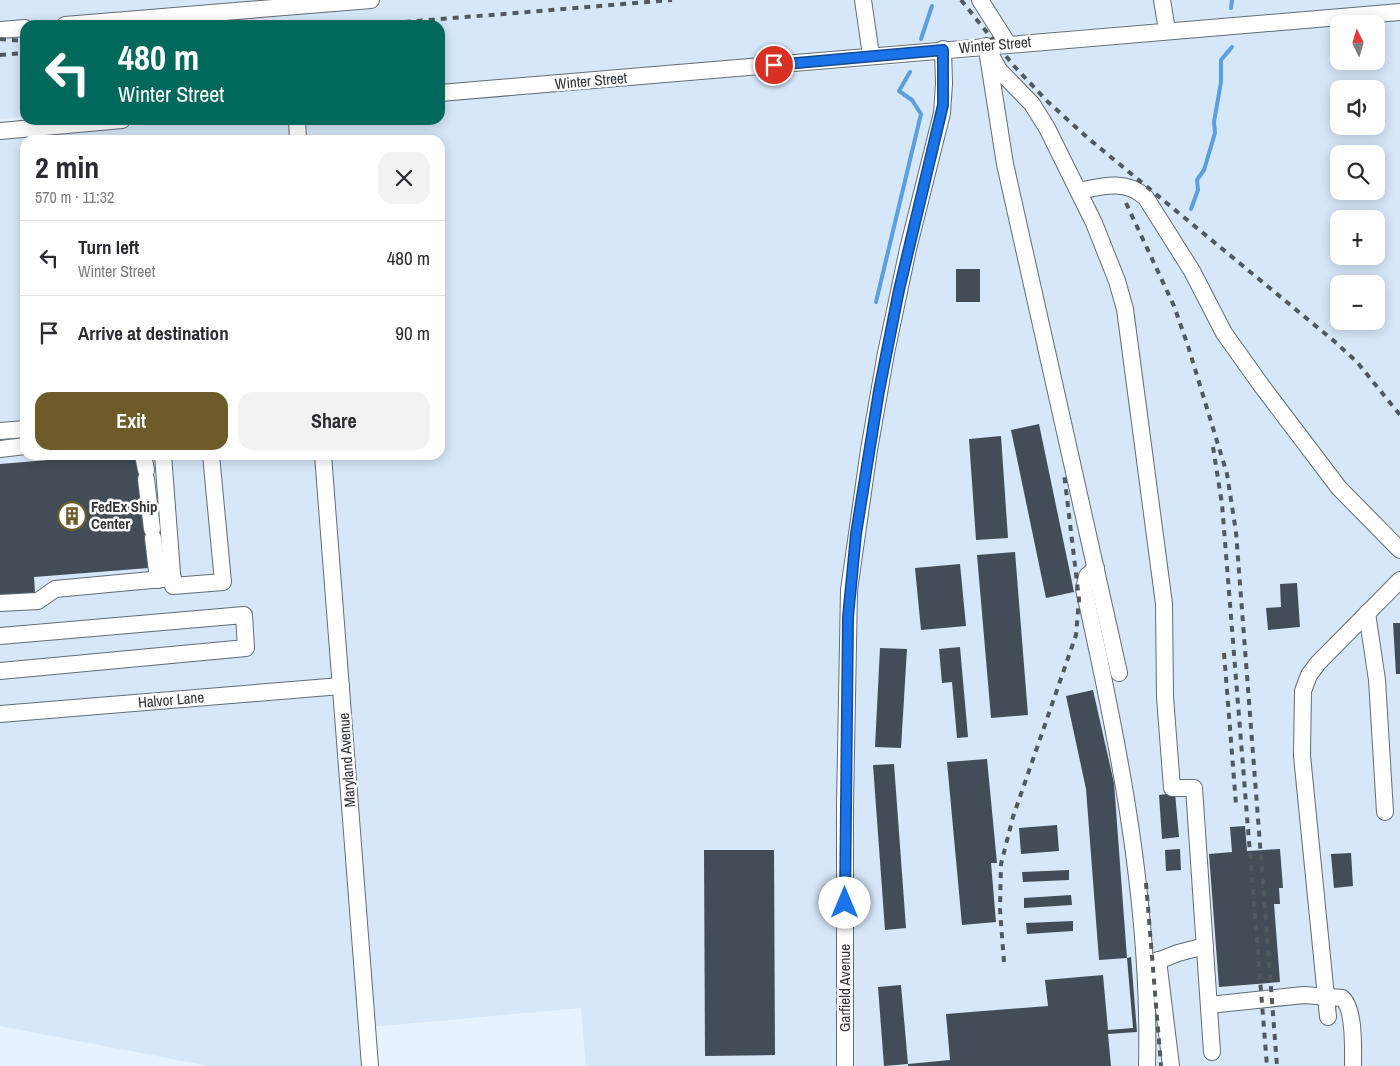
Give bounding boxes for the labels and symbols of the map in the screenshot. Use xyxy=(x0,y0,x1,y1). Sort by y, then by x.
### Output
north arrow xyxy=(1330,15,1385,70)
street label: Winter Street xyxy=(958,31,1033,58)
pin xyxy=(753,44,795,86)
street label: Winter Street xyxy=(554,67,629,94)
place label: FedEx Ship Center xyxy=(91,496,157,534)
building icon: FedEx Ship Center xyxy=(57,501,87,531)
street label: Halvor Lane xyxy=(137,686,205,713)
street label: Maryland Avenue xyxy=(333,712,360,808)
position arrow xyxy=(818,876,870,928)
street label: Garfield Avenue xyxy=(834,944,855,1032)

